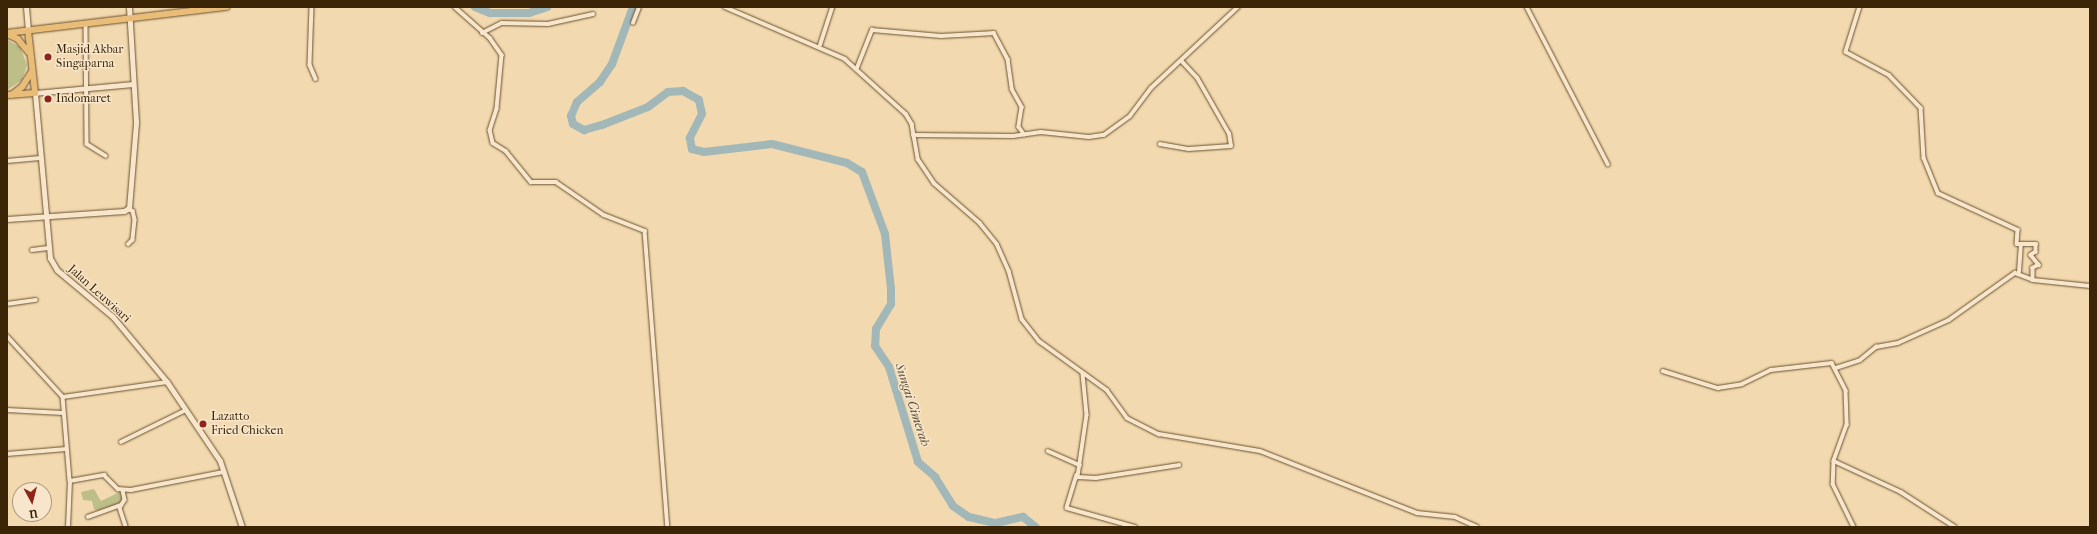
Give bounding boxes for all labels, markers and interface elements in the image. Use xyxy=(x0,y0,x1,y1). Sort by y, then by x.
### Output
place label: Masjid Akbar Singaparna xyxy=(56,43,123,71)
marker: Masjid Akbar Singaparna xyxy=(43,52,53,62)
place label: Indomaret xyxy=(56,92,111,106)
marker: Indomaret xyxy=(43,94,53,104)
street label: Jalan Leuwisari xyxy=(65,262,133,326)
water label: Sungai Cimerah xyxy=(891,362,933,448)
place label: Lazatto Fried Chicken xyxy=(211,410,283,438)
marker: Lazatto Fried Chicken xyxy=(198,419,208,429)
north arrow xyxy=(12,482,52,522)
text: U xyxy=(28,506,38,520)

